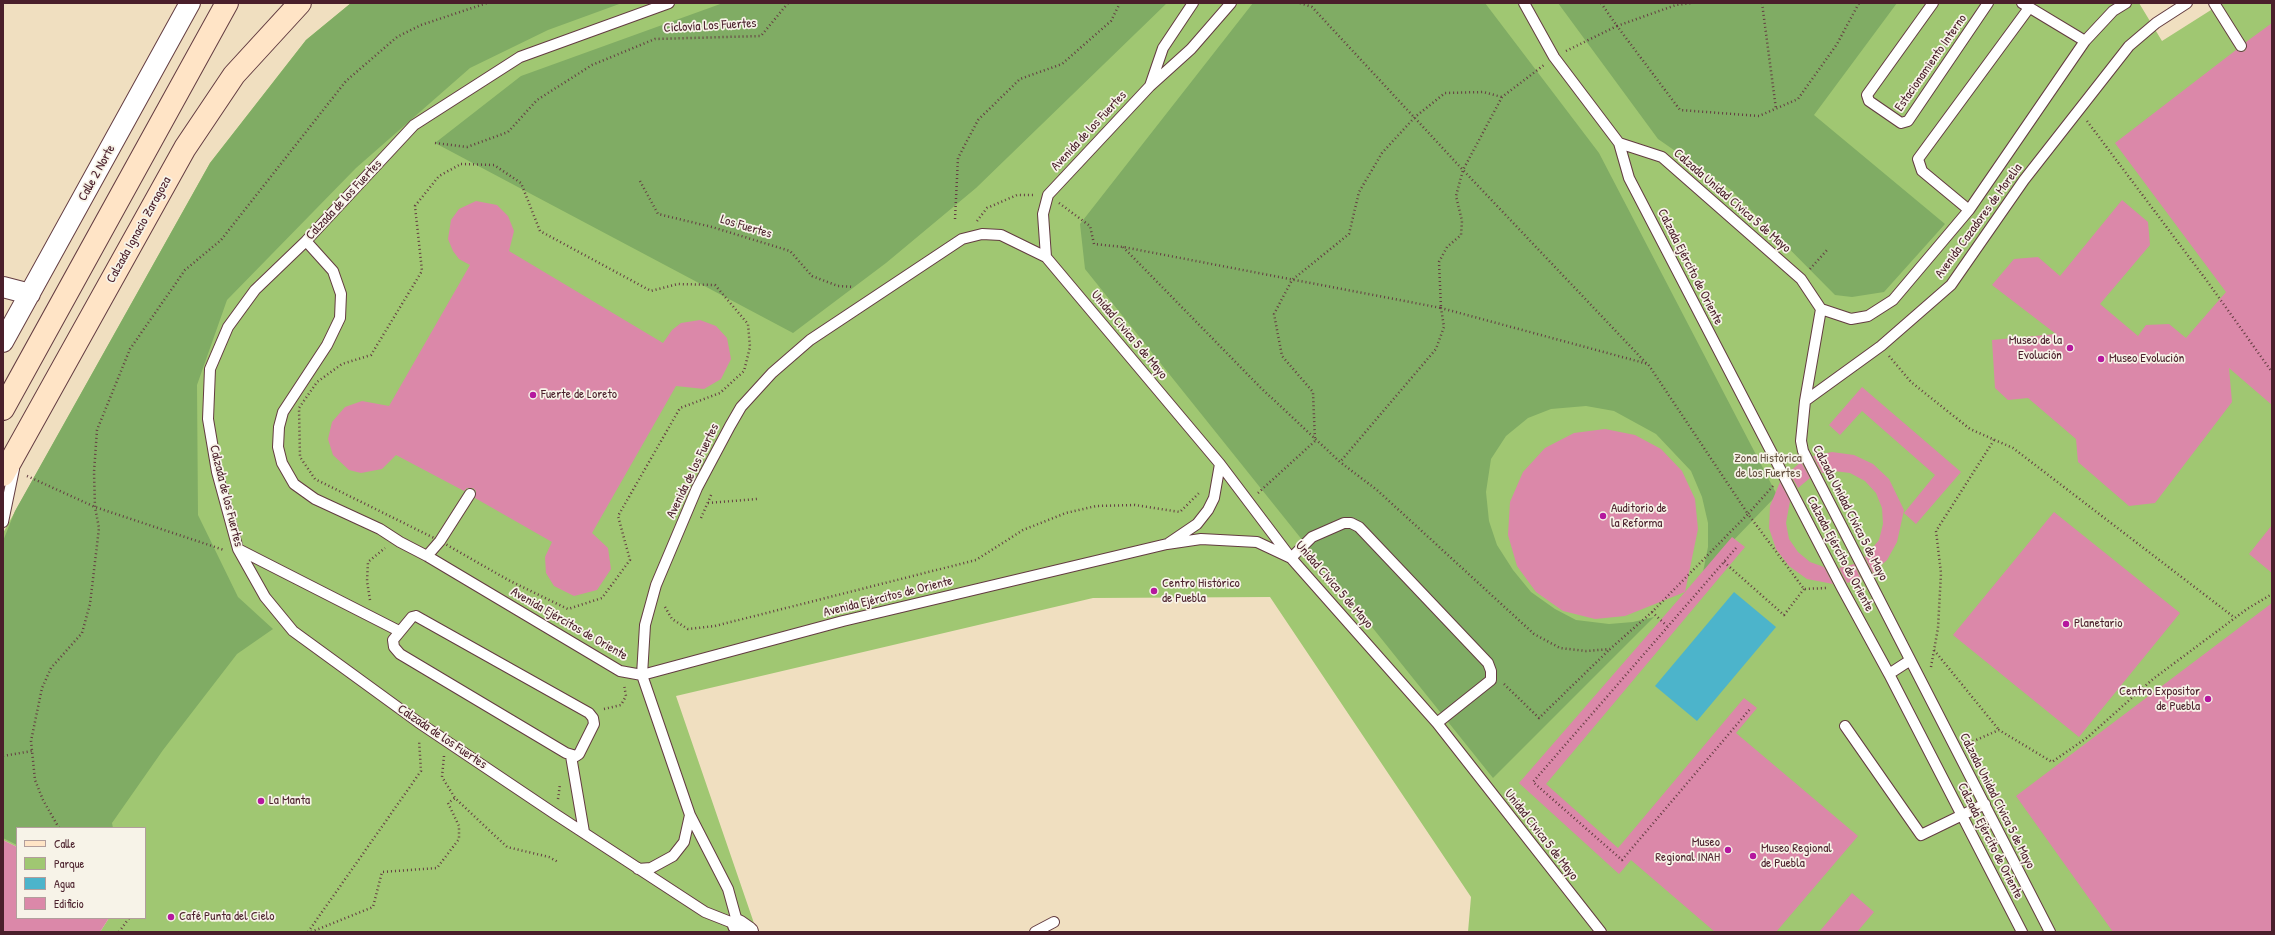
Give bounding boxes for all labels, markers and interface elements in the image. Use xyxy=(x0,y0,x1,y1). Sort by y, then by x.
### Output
street label: Estacionamiento Interno xyxy=(1892,12,1970,114)
street label: Ciclovía Los Fuertes xyxy=(663,16,757,36)
street label: Avenida de los Fuertes xyxy=(1048,88,1130,174)
street label: Calle 2 Norte xyxy=(75,142,119,204)
street label: Calzada Unidad Cívica 5 de Mayo xyxy=(1670,146,1794,256)
street label: Calzada de los Fuertes xyxy=(303,157,385,243)
street label: Avenida Cazadores de Morelia xyxy=(1932,161,2026,281)
street label: Calzada Ignacio Zaragoza xyxy=(103,174,175,286)
street label: Calzada Ejército de Oriente xyxy=(1654,206,1726,328)
street label: Los Fuertes xyxy=(718,212,774,242)
street label: Unidad Civica 5 de Mayo xyxy=(1087,288,1171,382)
place label: Museo de la Evolución xyxy=(2009,333,2062,364)
marker: Museo de la Evolución xyxy=(2065,343,2075,353)
place label: Museo Evolución xyxy=(2109,351,2184,367)
marker: Museo Evolución xyxy=(2096,354,2106,364)
place label: Fuerte de Loreto xyxy=(541,387,617,403)
marker: Fuerte de Loreto xyxy=(528,390,538,400)
street label: Avenida de los Fuertes xyxy=(663,421,723,521)
street label: Calzada Unidad Cívica 5 de Mayo xyxy=(1809,443,1891,583)
street label: Calzada de los Fuertes xyxy=(206,444,246,548)
park label: Zona Histórica de los Fuertes xyxy=(1734,451,1802,482)
street label: Calzada Ejército de Oriente xyxy=(1803,494,1877,614)
place label: Auditorio de la Reforma xyxy=(1611,501,1667,532)
marker: Auditorio de la Reforma xyxy=(1598,511,1608,521)
street label: Unidad Civica 5 de Mayo xyxy=(1292,538,1376,632)
street label: Avenida Ejércitos de Oriente xyxy=(822,573,954,621)
place label: Centro Histórico de Puebla xyxy=(1162,576,1240,607)
street label: Avenida Ejércitos de Oriente xyxy=(508,584,630,664)
marker: Centro Histórico de Puebla xyxy=(1149,586,1159,596)
place label: Planetario xyxy=(2074,616,2123,632)
marker: Planetario xyxy=(2061,619,2071,629)
place label: Centro Expositor de Puebla xyxy=(2119,684,2200,715)
marker: Centro Expositor de Puebla xyxy=(2203,694,2213,704)
street label: Calzada de los Fuertes xyxy=(394,701,490,773)
street label: Calzada Unidad Cívica 5 de Mayo xyxy=(1956,731,2038,871)
street label: Calzada Ejército de Oriente xyxy=(1954,780,2026,902)
street label: Unidad Civica 5 de Mayo xyxy=(1501,787,1581,883)
place label: La Manta xyxy=(269,793,310,809)
marker: La Manta xyxy=(256,796,266,806)
legend xyxy=(16,827,146,919)
text: Calle xyxy=(54,835,75,852)
place label: Museo Regional INAH xyxy=(1655,835,1720,866)
place label: Museo Regional de Puebla xyxy=(1761,841,1832,872)
marker: Museo Regional INAH xyxy=(1723,845,1733,855)
marker: Museo Regional de Puebla xyxy=(1748,851,1758,861)
text: Parque xyxy=(54,855,84,872)
text: Agua xyxy=(54,875,75,892)
text: Edificio xyxy=(54,895,84,912)
place label: Café Punta del Cielo xyxy=(179,909,275,925)
marker: Café Punta del Cielo xyxy=(166,912,176,922)

